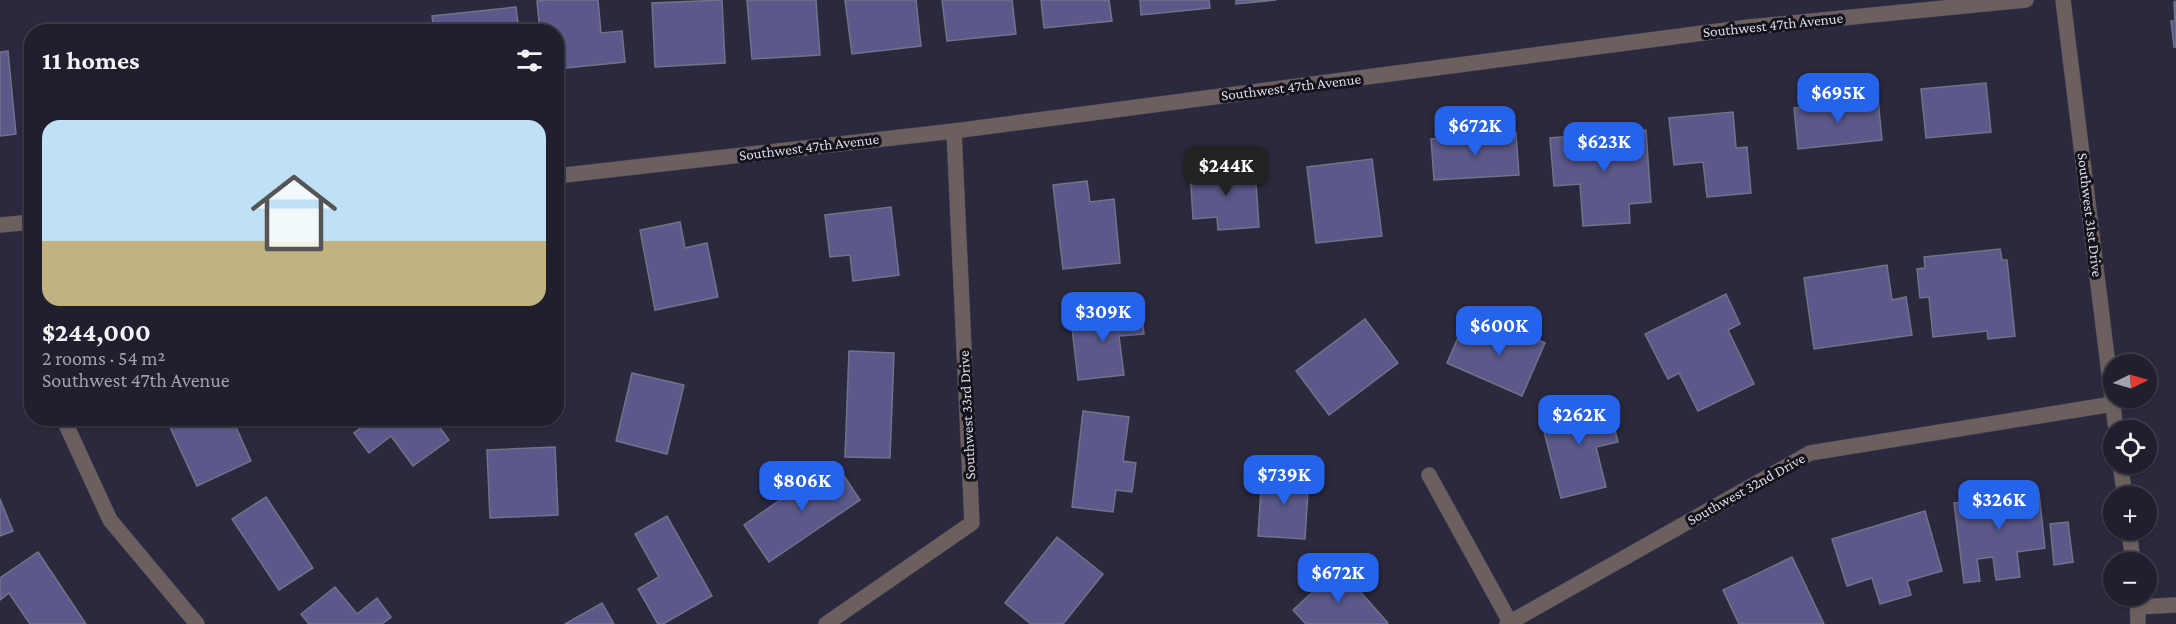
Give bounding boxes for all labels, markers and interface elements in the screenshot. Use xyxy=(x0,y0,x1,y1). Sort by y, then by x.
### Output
street label: Southwest 47th Avenue xyxy=(1702,10,1844,40)
icon: filters xyxy=(513,44,546,77)
text: 11 homes xyxy=(42,46,140,75)
street label: Southwest 47th Avenue xyxy=(1220,70,1362,104)
pin: $695K xyxy=(1796,73,1880,124)
text: $695K xyxy=(1811,81,1865,103)
pin: $672K xyxy=(1433,106,1517,157)
text: $672K xyxy=(1449,114,1501,136)
pin: $623K xyxy=(1562,122,1646,173)
street label: Southwest 47th Avenue xyxy=(738,130,880,164)
text: $623K xyxy=(1577,130,1631,152)
pin: $244K xyxy=(1184,146,1268,197)
street label: Southwest 31st Drive xyxy=(2074,152,2106,278)
text: $244K xyxy=(1199,154,1253,176)
icon: home xyxy=(240,159,348,267)
pin: $309K xyxy=(1061,292,1145,343)
text: $309K xyxy=(1075,300,1131,322)
pin: $600K xyxy=(1457,306,1541,357)
text: $600K xyxy=(1470,314,1528,336)
text: $244,000 xyxy=(42,318,151,347)
text: 2 rooms · 54 m² xyxy=(42,347,165,369)
street label: Southwest 33rd Drive xyxy=(956,350,978,480)
north arrow xyxy=(2103,354,2157,408)
map controls xyxy=(2103,354,2157,606)
text: Southwest 47th Avenue xyxy=(42,369,230,391)
pin: $262K xyxy=(1537,395,1621,446)
text: $262K xyxy=(1552,403,1606,425)
button: locate xyxy=(2103,420,2157,474)
street label: Southwest 32nd Drive xyxy=(1684,450,1808,528)
pin: $739K xyxy=(1242,455,1326,506)
pin: $806K xyxy=(760,461,844,512)
text: $739K xyxy=(1258,463,1310,485)
text: $806K xyxy=(773,469,831,491)
pin: $326K xyxy=(1957,480,2041,531)
button: + xyxy=(2103,486,2157,540)
text: $326K xyxy=(1972,488,2026,510)
button: − xyxy=(2103,552,2157,606)
pin: $672K xyxy=(1296,553,1380,604)
text: $672K xyxy=(1312,561,1364,583)

